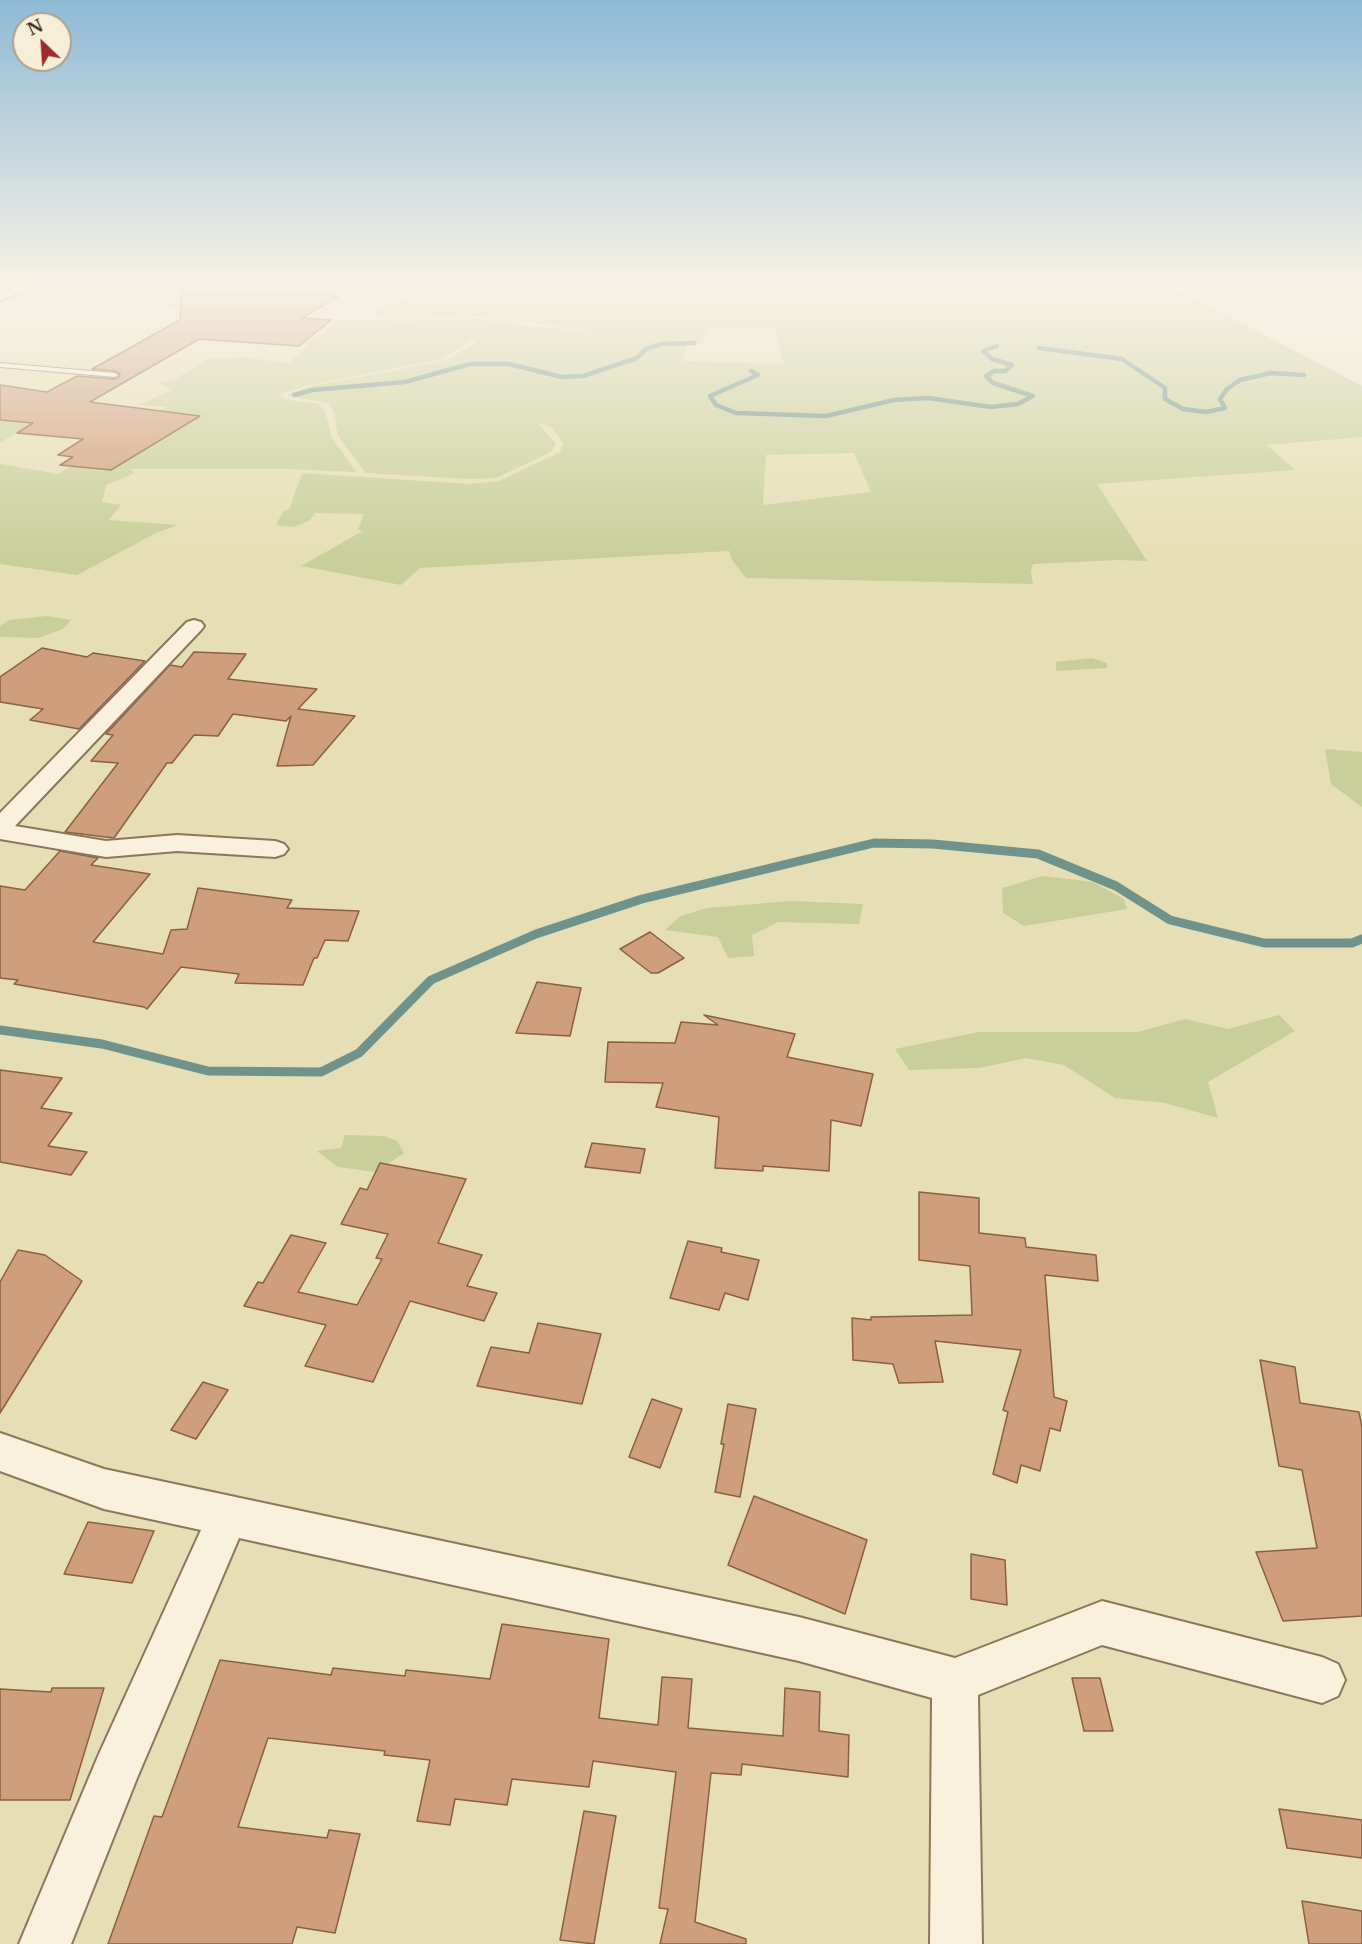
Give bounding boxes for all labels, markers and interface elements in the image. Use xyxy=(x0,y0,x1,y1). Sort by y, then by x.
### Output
north arrow xyxy=(12,12,72,72)
text: N xyxy=(24,15,46,40)

